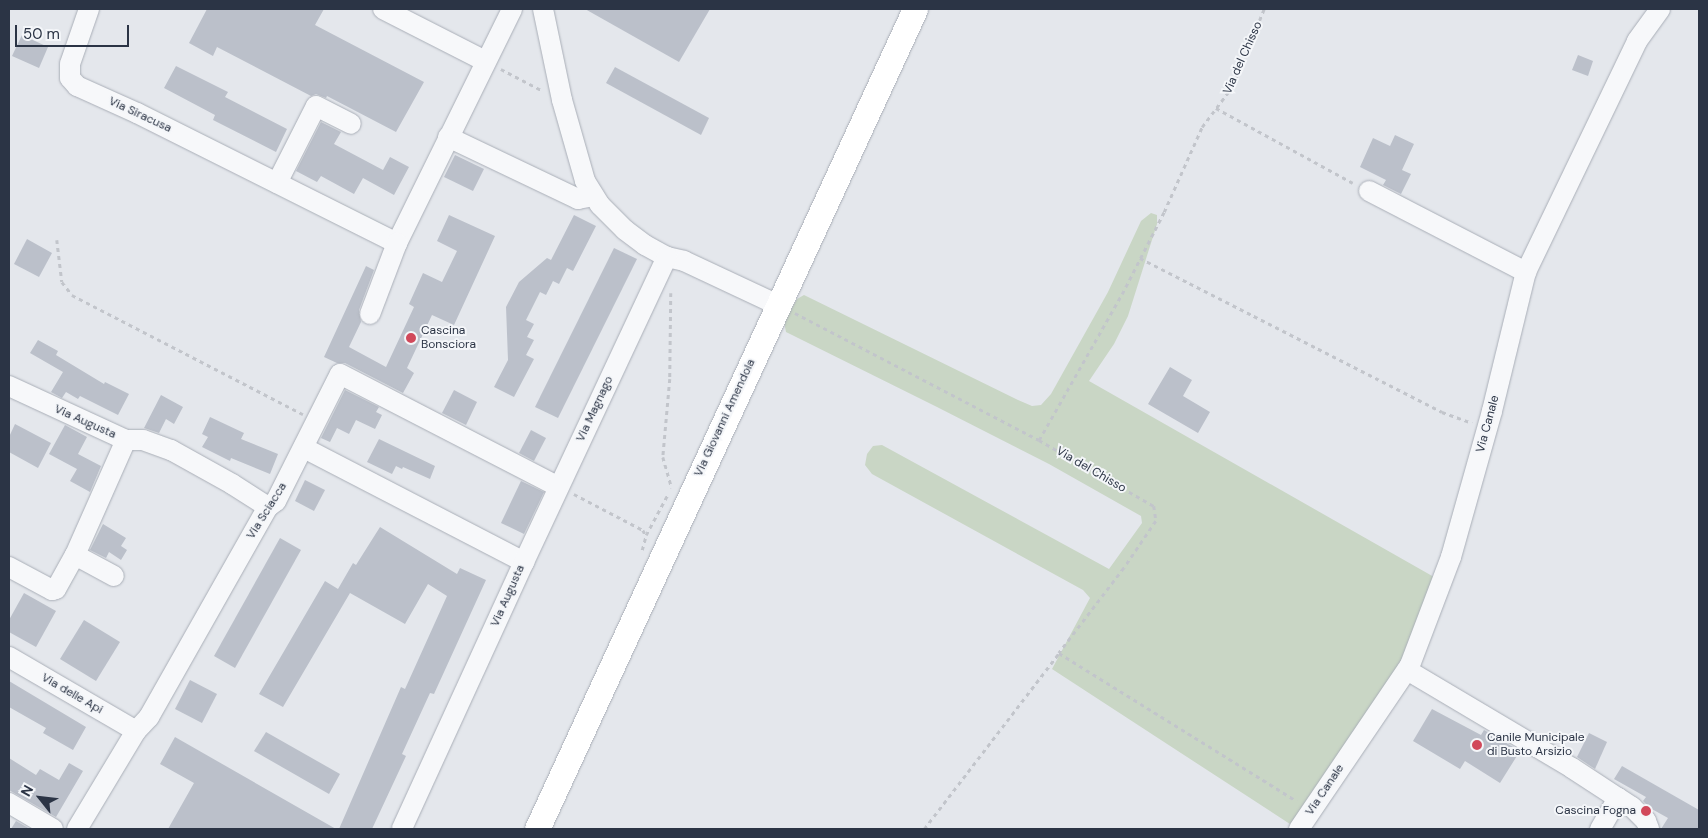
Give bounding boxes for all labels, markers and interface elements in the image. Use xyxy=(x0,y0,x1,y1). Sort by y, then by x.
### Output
scale bar xyxy=(18,15,131,47)
street label: Via del Chisso xyxy=(1220,19,1266,97)
text: 50 m xyxy=(23,24,60,44)
street label: Via Siracusa xyxy=(106,94,174,136)
place label: Cascina Bonsciora xyxy=(421,324,476,352)
marker: Cascina Bonsciora xyxy=(405,332,417,344)
street label: Via Giovanni Amendola xyxy=(691,357,759,479)
street label: Via Magnago xyxy=(573,374,617,444)
street label: Via Canale xyxy=(1473,394,1503,454)
street label: Via Augusta xyxy=(52,402,118,442)
street label: Via del Chisso xyxy=(1053,444,1129,496)
street label: Via Sciacca xyxy=(244,480,290,542)
street label: Via Augusta xyxy=(488,563,528,629)
street label: Via delle Api xyxy=(39,671,105,717)
place label: Canile Municipale di Busto Arsizio xyxy=(1487,731,1585,759)
marker: Canile Municipale di Busto Arsizio xyxy=(1471,739,1483,751)
street label: Via Canale xyxy=(1303,762,1347,818)
north arrow xyxy=(15,773,65,823)
text: N xyxy=(17,782,37,800)
place label: Cascina Fogna xyxy=(1555,804,1636,818)
marker: Cascina Fogna xyxy=(1640,805,1652,817)

